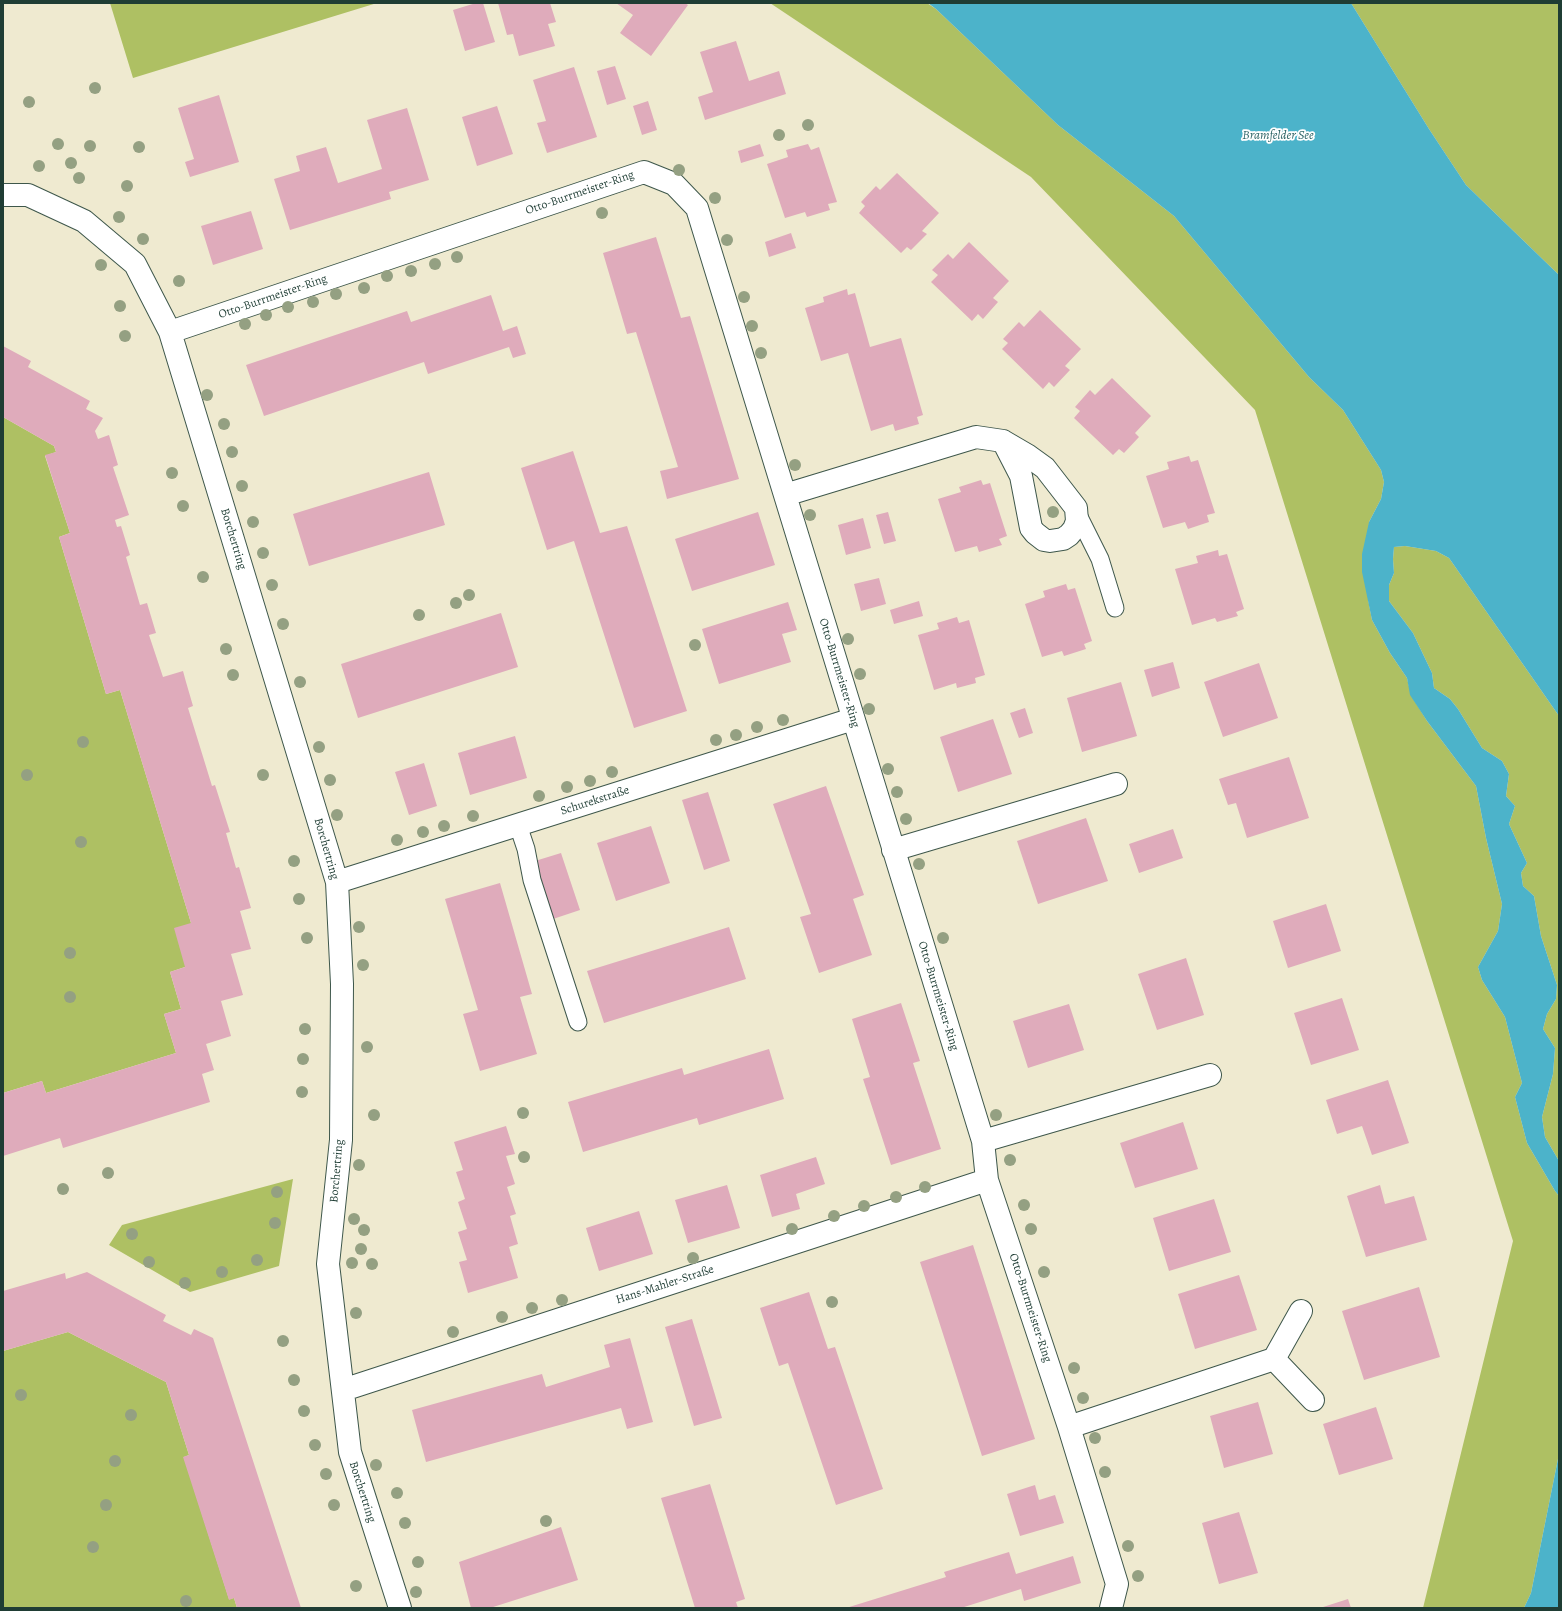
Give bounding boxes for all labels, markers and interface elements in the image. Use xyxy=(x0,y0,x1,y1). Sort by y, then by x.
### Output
water label: Bramfelder See xyxy=(1242,128,1314,144)
street label: Otto-Burrmeister-Ring xyxy=(524,168,636,218)
street label: Otto-Burrmeister-Ring xyxy=(217,272,329,322)
street label: Borchertring xyxy=(217,507,249,571)
street label: Otto-Burrmeister-Ring xyxy=(815,616,863,730)
street label: Schurekstraße xyxy=(559,783,631,819)
street label: Borchertring xyxy=(310,816,342,882)
street label: Otto-Burrmeister-Ring xyxy=(914,939,962,1053)
street label: Borchertring xyxy=(327,1139,347,1203)
street label: Otto-Burrmeister-Ring xyxy=(1006,1252,1054,1364)
street label: Hans-Mahler-Straße xyxy=(614,1262,716,1308)
street label: Borchertring xyxy=(345,1460,379,1524)

